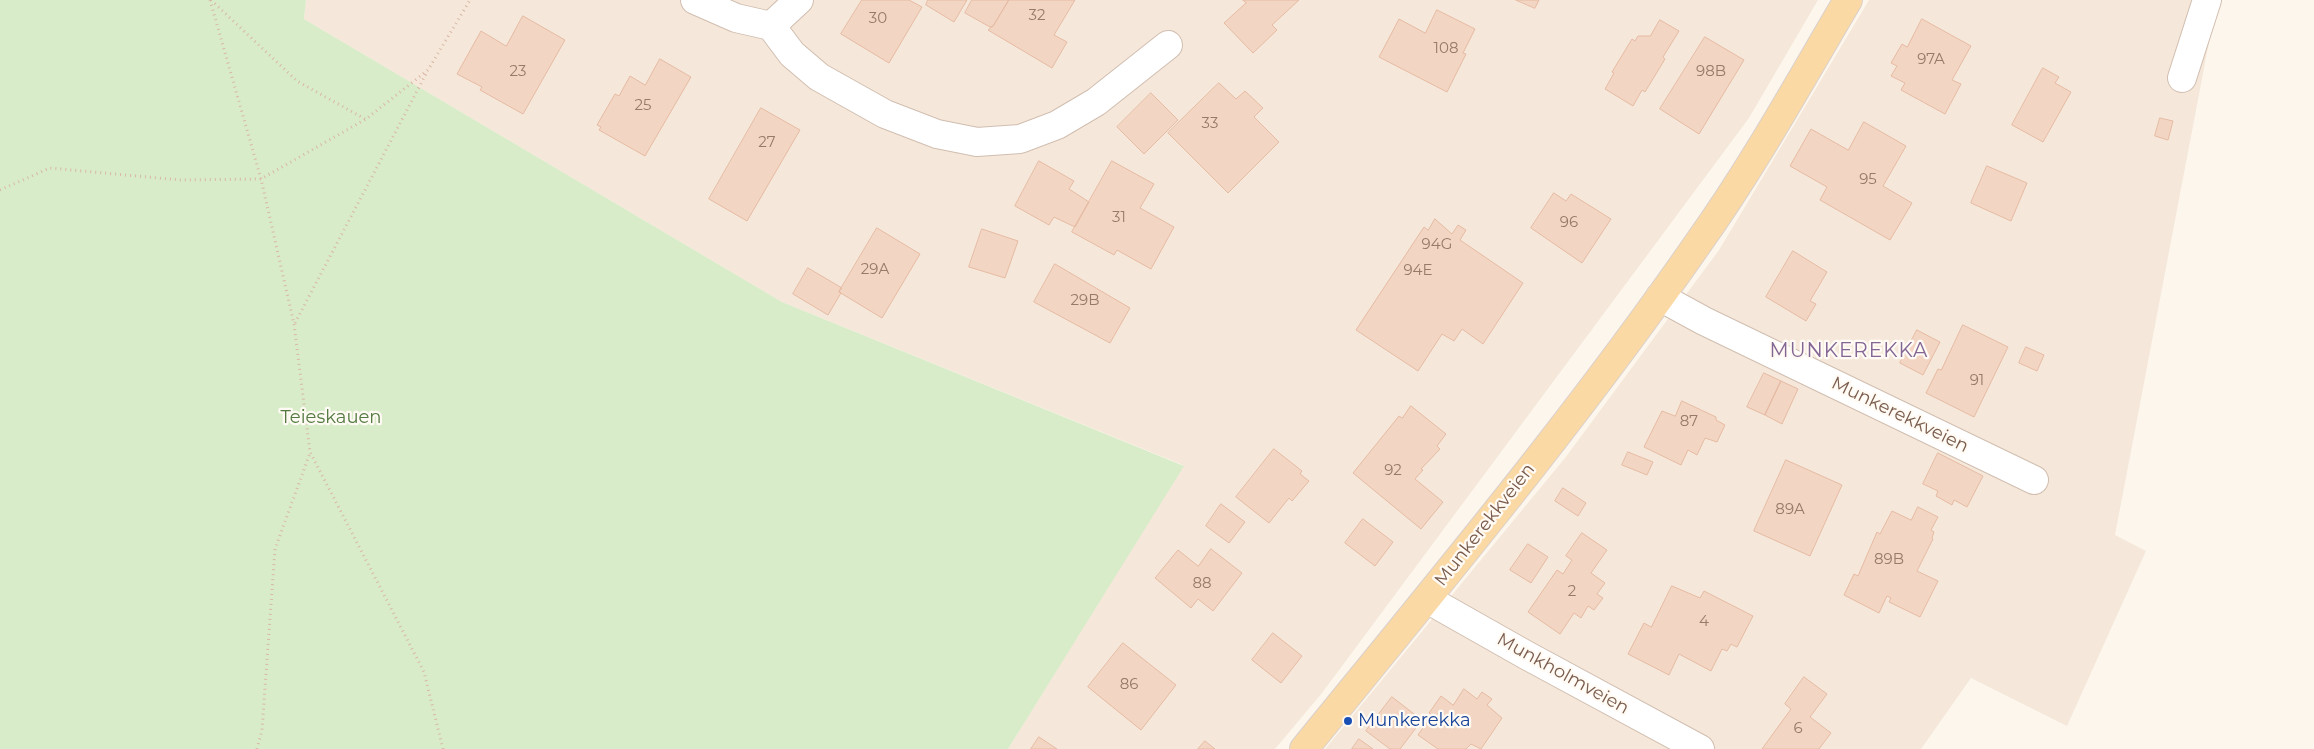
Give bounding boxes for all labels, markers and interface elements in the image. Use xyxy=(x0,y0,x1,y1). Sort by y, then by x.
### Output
house number: 32 xyxy=(1029,7,1045,25)
house number: 30 xyxy=(869,10,887,28)
house number: 108 xyxy=(1434,40,1458,58)
house number: 97A xyxy=(1917,51,1945,69)
house number: 23 xyxy=(510,63,526,81)
house number: 98B xyxy=(1696,63,1726,81)
house number: 25 xyxy=(634,97,652,115)
house number: 33 xyxy=(1202,115,1218,133)
house number: 27 xyxy=(758,134,776,152)
house number: 95 xyxy=(1859,171,1877,189)
house number: 31 xyxy=(1112,209,1126,227)
house number: 96 xyxy=(1560,214,1578,232)
house number: 94G xyxy=(1422,236,1452,254)
house number: 29A xyxy=(861,261,889,279)
house number: 94E xyxy=(1403,262,1433,280)
house number: 29B xyxy=(1071,292,1099,310)
district label: MUNKEREKKA xyxy=(1768,339,1930,363)
street label: Munkerekkveien xyxy=(1828,372,1972,458)
house number: 91 xyxy=(1970,372,1984,390)
park label: Teieskauen xyxy=(280,407,382,429)
house number: 87 xyxy=(1680,413,1698,431)
street label: Munkerekkveien xyxy=(1430,459,1540,591)
house number: 92 xyxy=(1384,462,1402,480)
house number: 89A xyxy=(1775,501,1805,519)
house number: 89B xyxy=(1874,551,1904,569)
house number: 88 xyxy=(1192,575,1212,593)
house number: 2 xyxy=(1568,583,1576,601)
house number: 4 xyxy=(1699,613,1709,631)
street label: Munkholmveien xyxy=(1493,629,1633,719)
house number: 86 xyxy=(1120,676,1138,694)
place label: Munkerekka xyxy=(1358,710,1471,732)
marker: Munkerekka xyxy=(1342,715,1354,727)
house number: 6 xyxy=(1793,720,1803,738)

